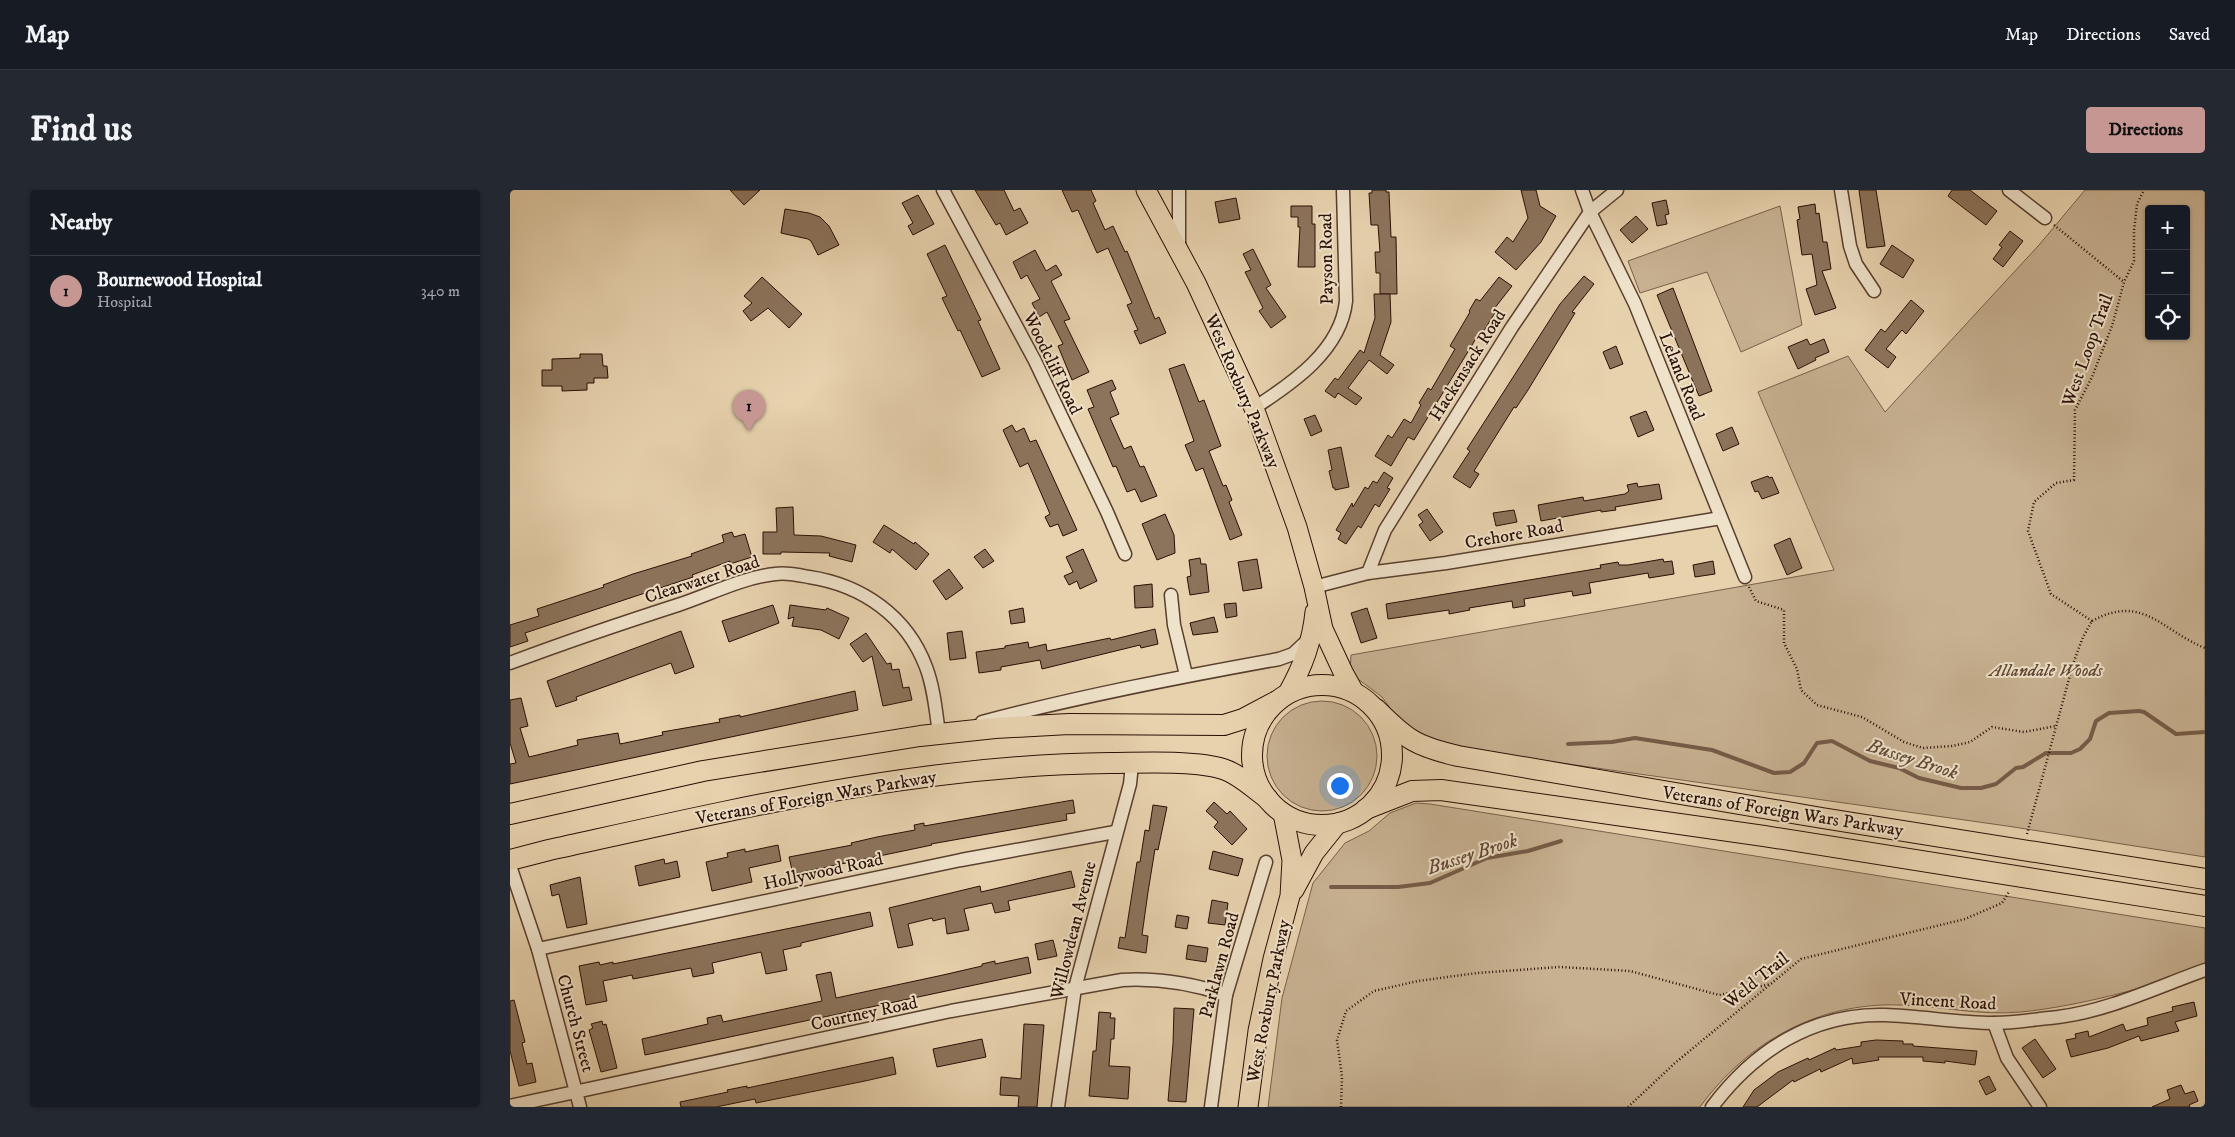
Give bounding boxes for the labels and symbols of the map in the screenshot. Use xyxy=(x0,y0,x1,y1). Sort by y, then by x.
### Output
street label: Payson Road xyxy=(1315,213,1339,305)
street label: West Loop Trail xyxy=(2057,290,2119,411)
street label: Hackensack Road xyxy=(1425,306,1511,425)
street label: Woodcliff Road xyxy=(1017,308,1086,418)
street label: West Roxbury Parkway xyxy=(1199,310,1285,472)
street label: Leland Road xyxy=(1653,329,1709,424)
pin: 1 xyxy=(733,390,765,431)
street label: Crehore Road xyxy=(1463,516,1565,554)
street label: Clearwater Road xyxy=(642,551,763,609)
park label: Allandale Woods xyxy=(1988,660,2103,682)
water label: Bussey Brook xyxy=(1864,734,1961,785)
street label: Veterans of Foreign Wars Parkway xyxy=(693,766,939,830)
your location xyxy=(1327,773,1353,799)
street label: Veterans of Foreign Wars Parkway xyxy=(1660,782,1905,842)
water label: Bussey Brook xyxy=(1423,829,1521,880)
street label: Hollywood Road xyxy=(761,849,885,895)
street label: Willowdean Avenue xyxy=(1046,859,1102,1002)
street label: Parklawn Road xyxy=(1195,910,1245,1021)
street label: West Roxbury Parkway xyxy=(1242,917,1296,1086)
street label: Weld Trail xyxy=(1719,947,1794,1014)
street label: Church Street xyxy=(551,972,599,1075)
street label: Vincent Road xyxy=(1898,988,1997,1016)
street label: Courtney Road xyxy=(809,992,920,1036)

